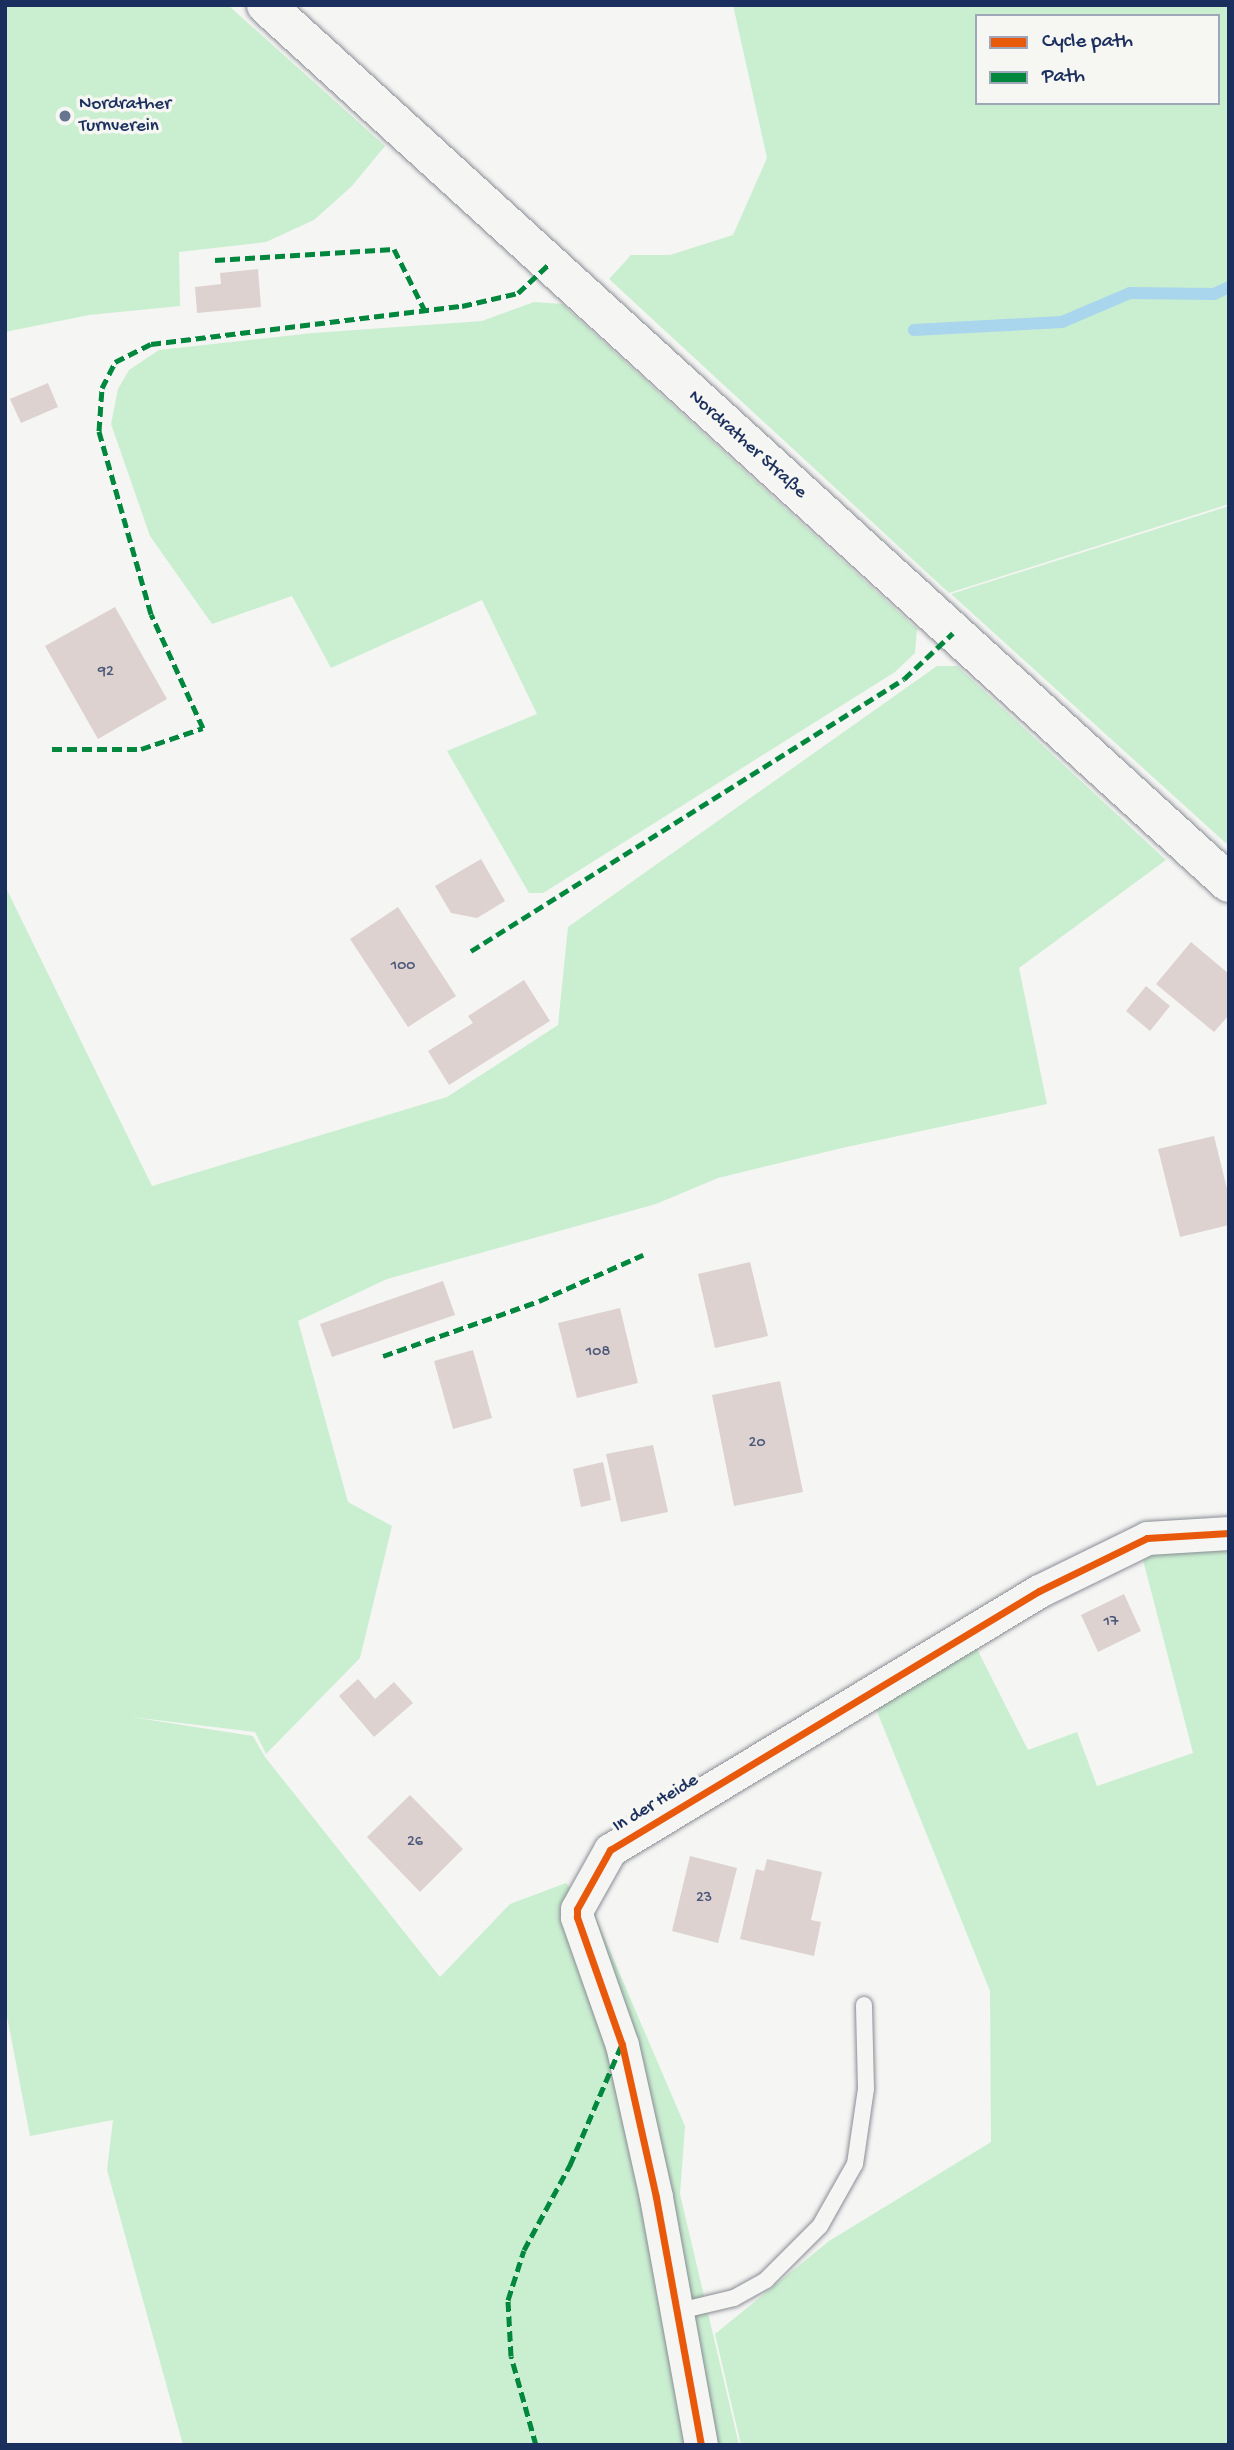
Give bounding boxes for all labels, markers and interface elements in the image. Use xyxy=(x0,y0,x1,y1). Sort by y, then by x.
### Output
legend xyxy=(975,14,1220,105)
text: Cycle path xyxy=(1042,30,1133,55)
text: Path xyxy=(1042,65,1085,90)
place label: Nordrather Turnverein xyxy=(79,94,171,138)
marker: Nordrather Turnverein xyxy=(57,108,73,124)
street label: Nordrather Straße xyxy=(683,386,811,504)
house number: 92 xyxy=(98,663,114,683)
house number: 100 xyxy=(391,957,415,977)
house number: 108 xyxy=(586,1343,610,1363)
house number: 20 xyxy=(749,1434,765,1454)
house number: 17 xyxy=(1104,1613,1118,1633)
street label: In der Heide xyxy=(609,1770,703,1838)
house number: 26 xyxy=(407,1833,423,1853)
house number: 23 xyxy=(696,1889,712,1909)

